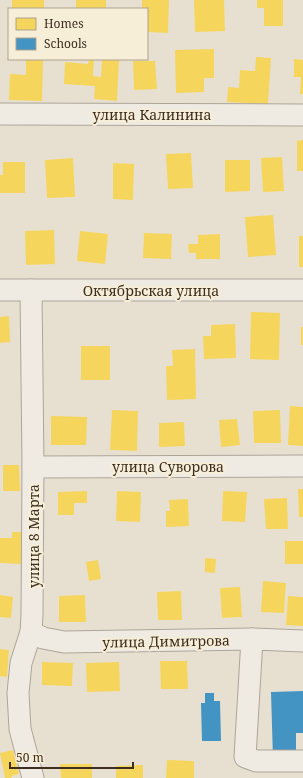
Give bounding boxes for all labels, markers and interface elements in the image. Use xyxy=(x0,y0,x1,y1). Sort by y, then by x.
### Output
legend xyxy=(8,8,148,60)
text: Homes xyxy=(44,15,84,32)
text: Schools xyxy=(44,35,87,52)
street label: улица Калинина xyxy=(93,105,211,124)
street label: Октябрьская улица xyxy=(83,281,219,300)
street label: улица Суворова xyxy=(112,457,224,476)
street label: улица 8 Марта xyxy=(24,484,43,588)
street label: улица Димитрова xyxy=(102,630,230,652)
scale bar xyxy=(10,744,133,770)
text: 50 m xyxy=(16,749,44,766)

